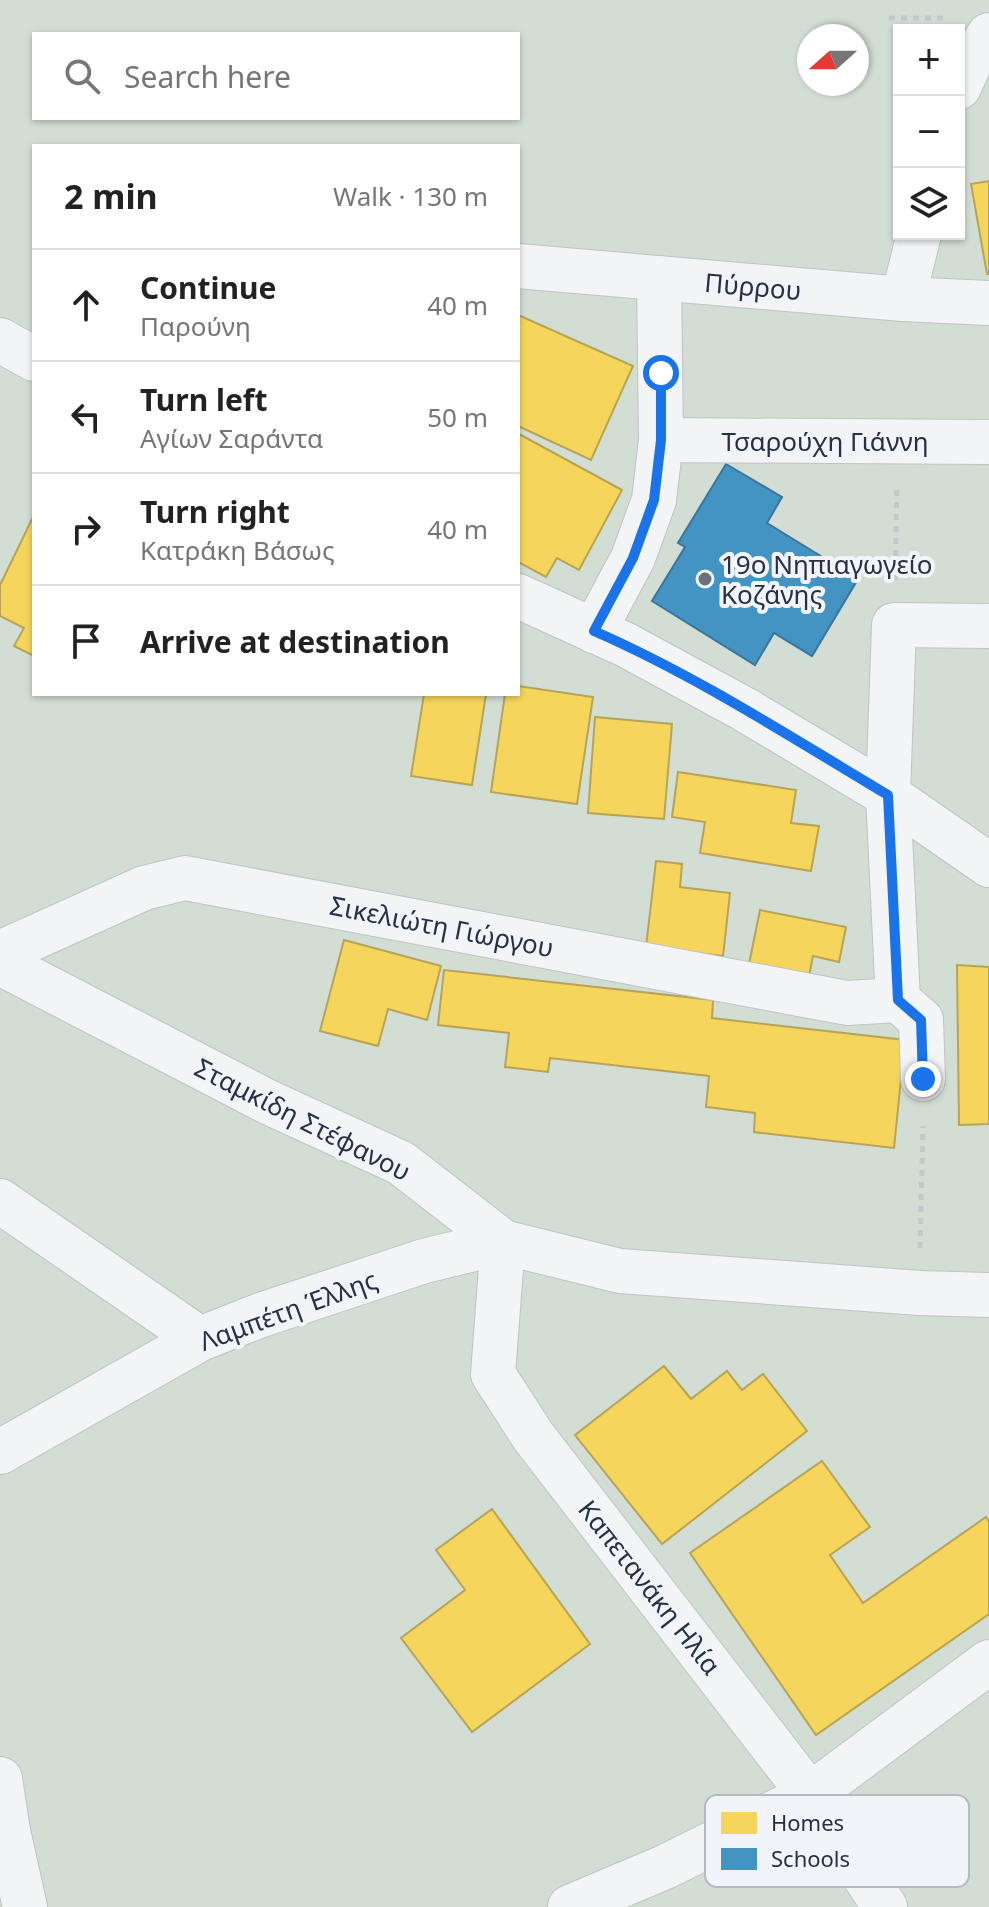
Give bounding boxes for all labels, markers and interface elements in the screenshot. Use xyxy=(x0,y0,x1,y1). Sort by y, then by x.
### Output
north arrow xyxy=(797,24,869,96)
map controls xyxy=(893,24,965,240)
button: + xyxy=(893,24,965,96)
search box xyxy=(32,32,520,120)
icon: search xyxy=(60,54,104,98)
text: Search here xyxy=(124,56,291,97)
button: − xyxy=(893,96,965,168)
button: layers xyxy=(893,168,965,240)
text: 2 min xyxy=(64,173,158,219)
text: Walk · 130 m xyxy=(333,178,488,214)
street label: Πύρρου xyxy=(703,264,803,308)
text: Continue xyxy=(140,267,276,308)
icon: ahead xyxy=(64,283,108,327)
text: 40 m xyxy=(427,287,488,323)
text: Παρούνη xyxy=(140,308,251,344)
route start xyxy=(643,355,679,391)
text: Turn left xyxy=(140,379,268,420)
icon: left xyxy=(64,395,108,439)
text: 50 m xyxy=(427,399,488,435)
text: Αγίων Σαράντα xyxy=(140,420,323,456)
street label: Τσαρούχη Γιάννη xyxy=(721,423,929,459)
text: Turn right xyxy=(140,491,290,532)
icon: right xyxy=(64,507,108,551)
text: 40 m xyxy=(427,511,488,547)
text: Κατράκη Βάσως xyxy=(140,532,335,568)
place label: 19ο Νηπιαγωγείο Κοζάνης xyxy=(721,546,933,612)
marker: 19ο Νηπιαγωγείο Κοζάνης xyxy=(696,570,714,588)
icon: arrive xyxy=(64,619,108,663)
text: Arrive at destination xyxy=(140,621,450,662)
street label: Σικελιώτη Γιώργου xyxy=(327,887,557,965)
street label: Σταμκίδη Στέφανου xyxy=(189,1049,417,1189)
route end xyxy=(905,1061,941,1097)
street label: Λαμπέτη Έλλης xyxy=(194,1261,382,1359)
street label: Καπετανάκη Ηλία xyxy=(570,1492,730,1682)
legend xyxy=(705,1795,969,1887)
text: Homes xyxy=(771,1807,844,1837)
text: Schools xyxy=(771,1843,850,1873)

